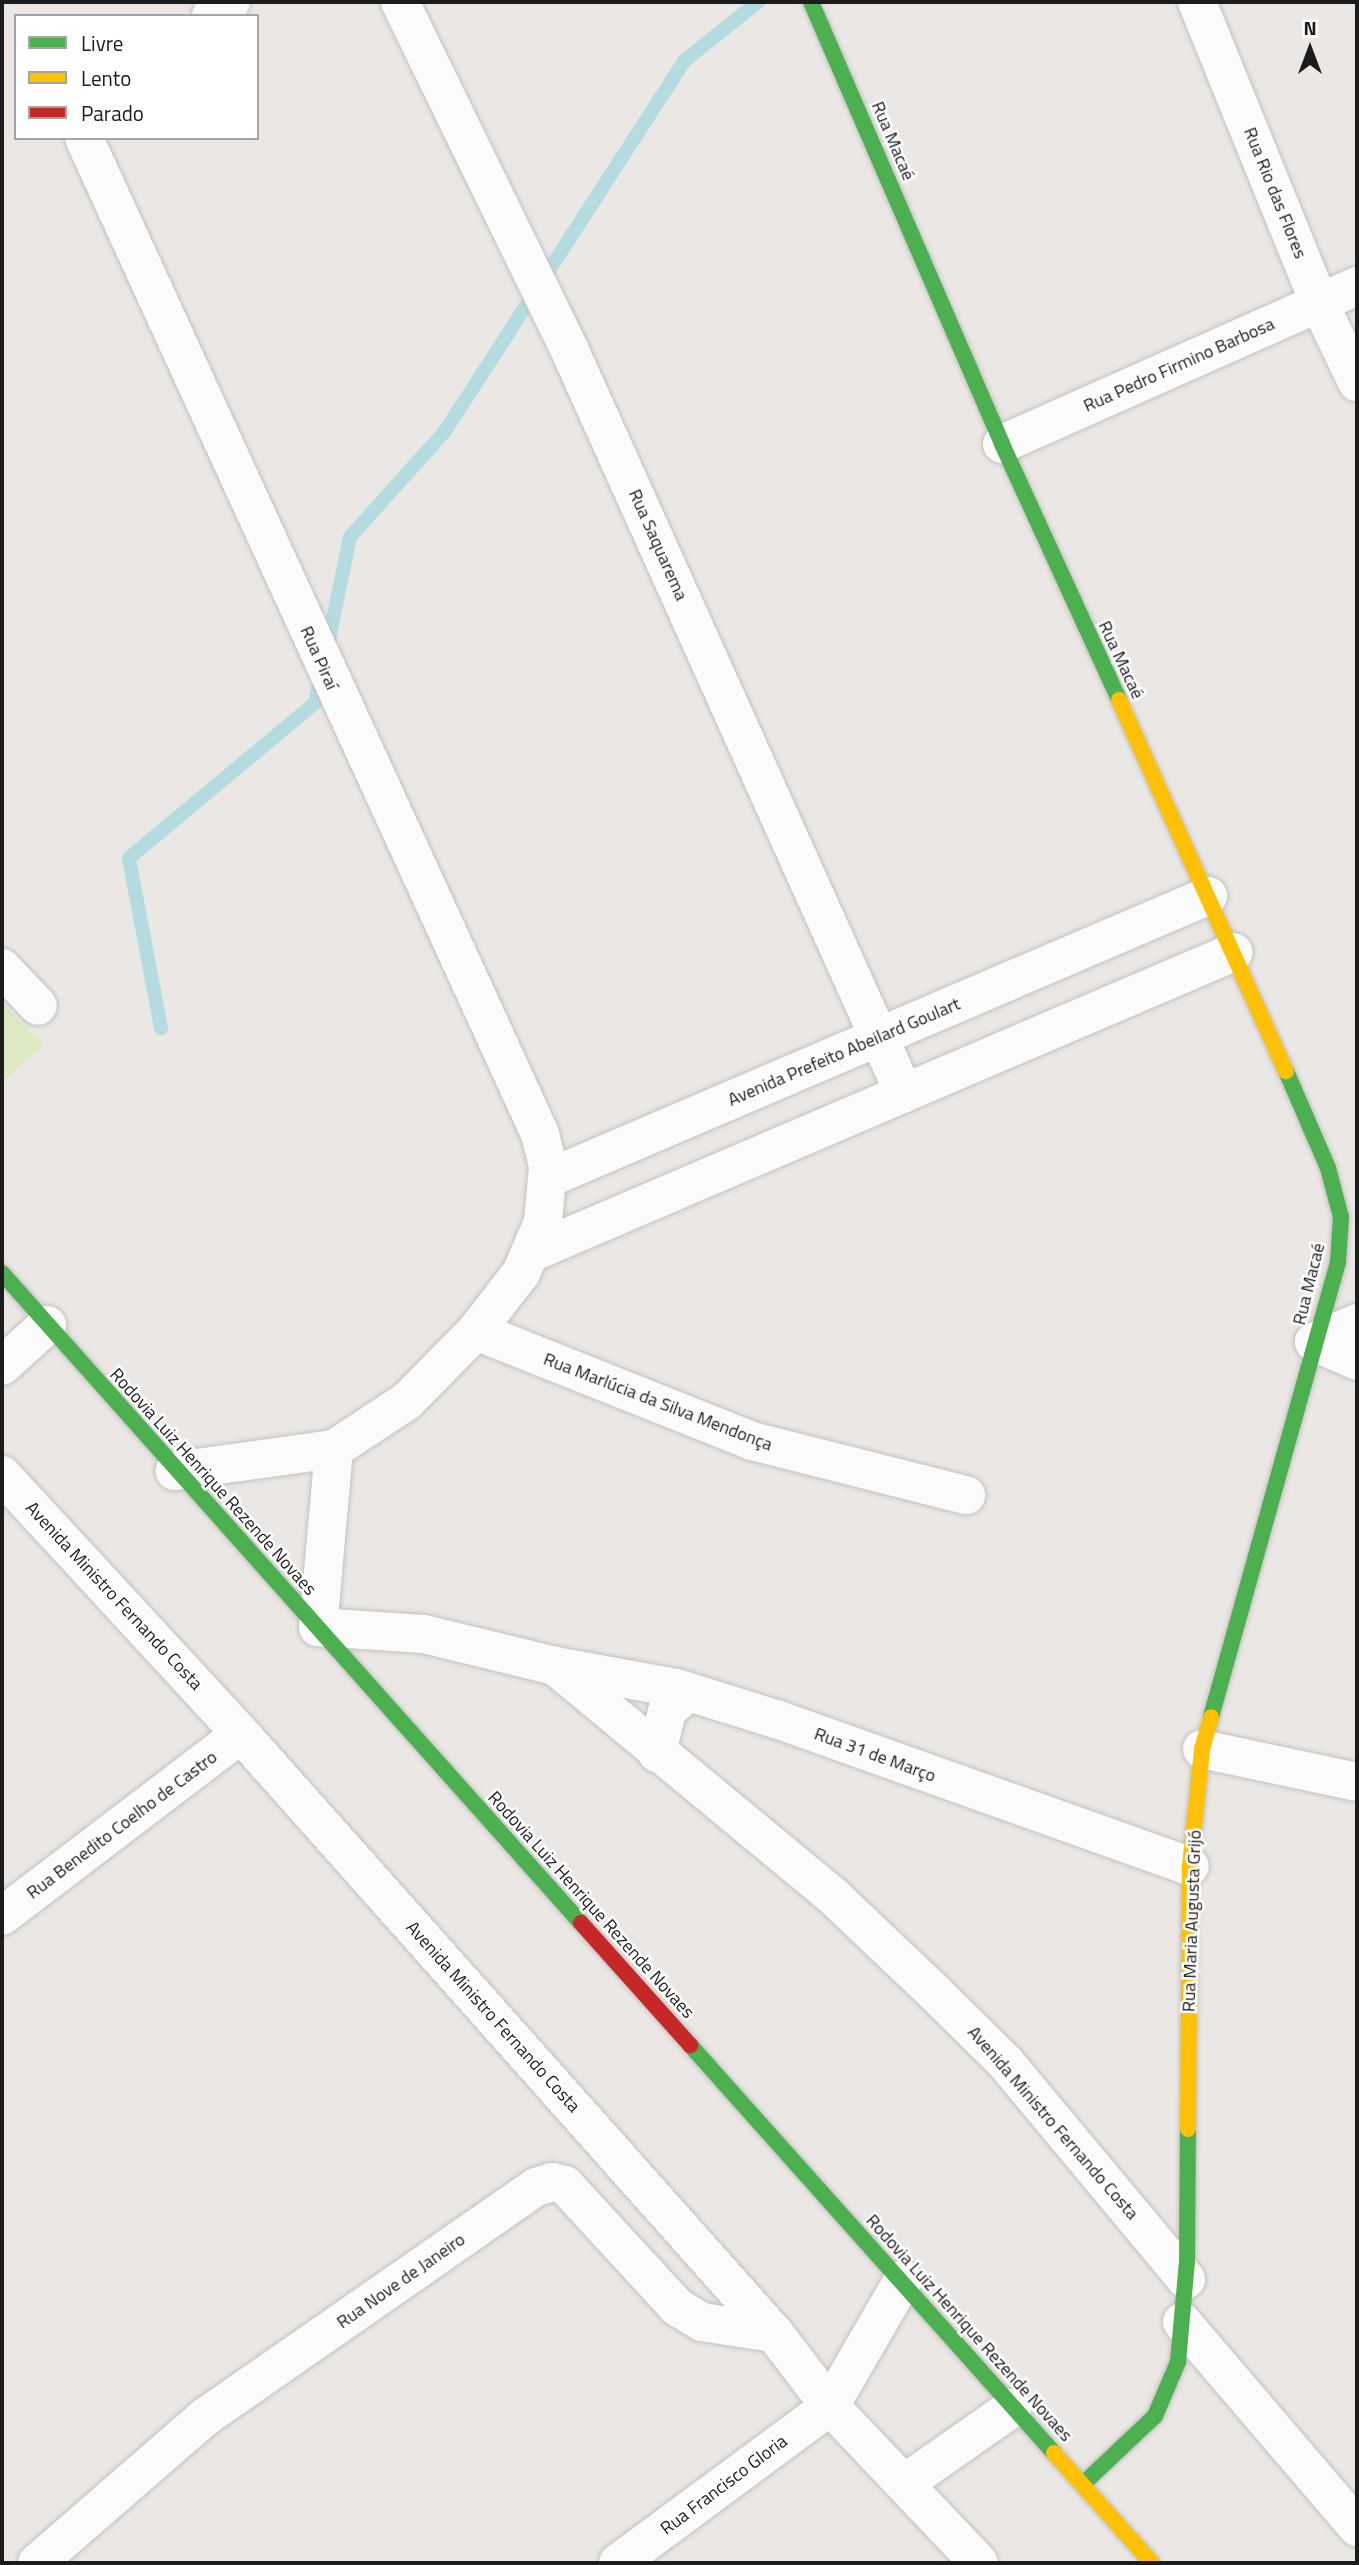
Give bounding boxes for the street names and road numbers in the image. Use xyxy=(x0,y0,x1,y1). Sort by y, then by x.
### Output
street label: Rua Macaé xyxy=(867,98,919,184)
street label: Rua Rio das Flores xyxy=(1239,124,1311,262)
street label: Rua Pedro Firmino Barbosa xyxy=(1080,313,1278,417)
street label: Rua Saquarema xyxy=(624,486,692,604)
street label: Rua Macaé xyxy=(1094,618,1148,702)
street label: Rua Piraí xyxy=(295,623,343,693)
street label: Avenida Prefeito Abeilard Goulart xyxy=(725,993,963,1111)
street label: Rua Macaé xyxy=(1288,1241,1330,1327)
street label: Rua Marlúcia da Silva Mendonça xyxy=(540,1348,776,1456)
street label: Rodovia Luiz Henrique Rezende Novaes xyxy=(105,1364,321,1600)
street label: Avenida Ministro Fernando Costa xyxy=(21,1497,207,1695)
street label: Rua 31 de Março xyxy=(811,1723,939,1787)
street label: Rua Benedito Coelho de Castro xyxy=(23,1746,221,1904)
street label: Rodovia Luiz Henrique Rezende Novaes xyxy=(483,1787,699,2023)
street label: Rua Maria Augusta Grijó xyxy=(1178,1830,1206,2012)
street label: Avenida Ministro Fernando Costa xyxy=(401,1917,585,2117)
street label: Avenida Ministro Fernando Costa xyxy=(963,2022,1143,2224)
street label: Rodovia Luiz Henrique Rezende Novaes xyxy=(861,2210,1077,2446)
street label: Rua Nove de Janeiro xyxy=(333,2229,469,2333)
street label: Rua Francisco Gloria xyxy=(656,2430,792,2540)

